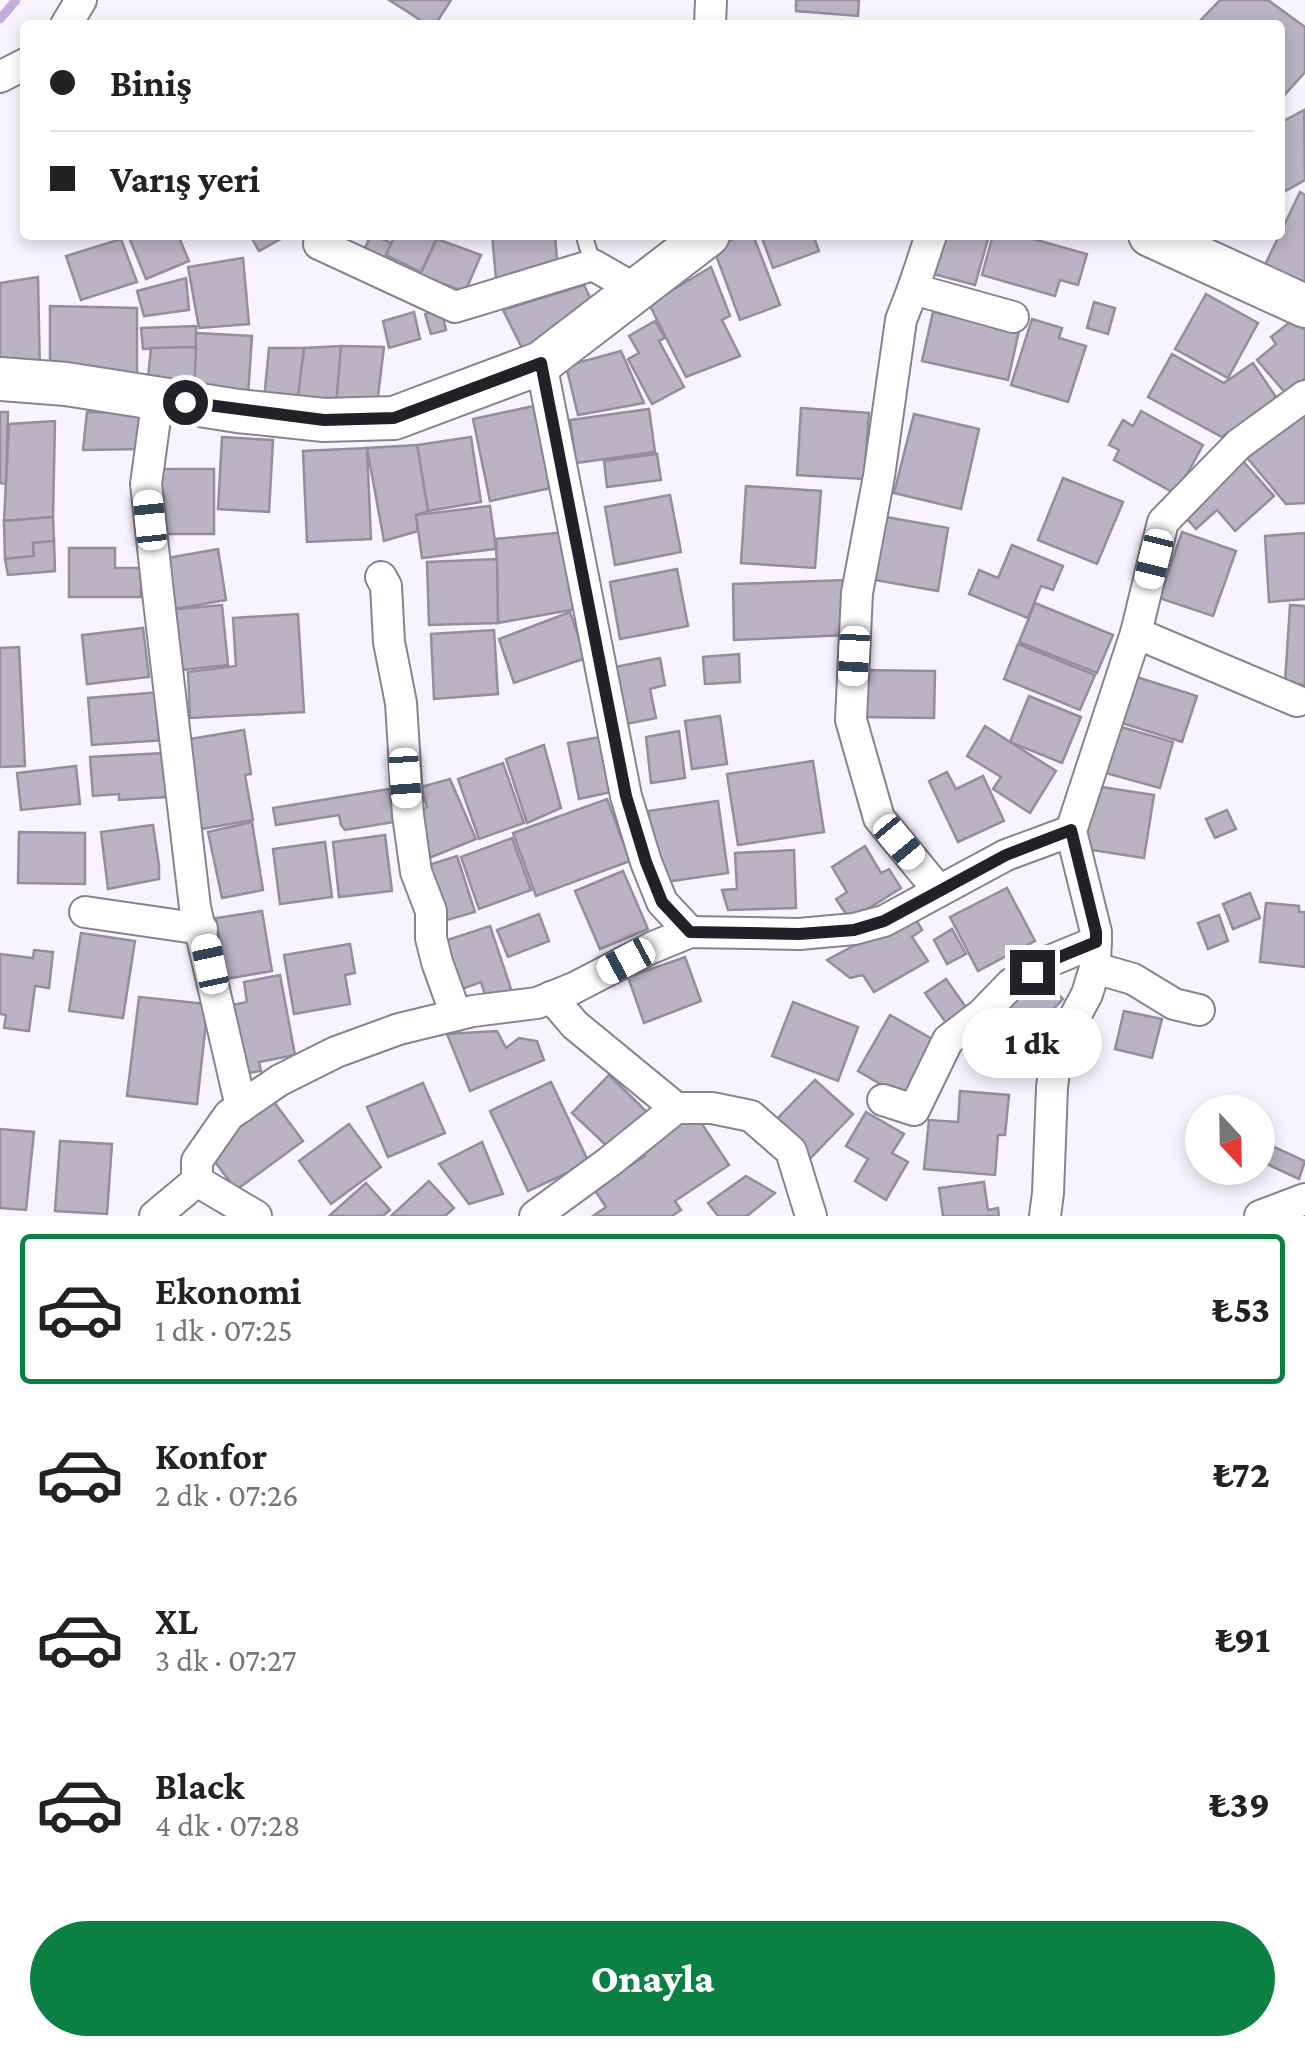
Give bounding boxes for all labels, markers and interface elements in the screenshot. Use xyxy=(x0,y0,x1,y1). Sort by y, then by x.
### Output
text: Biniş xyxy=(110,62,192,104)
text: Varış yeri xyxy=(110,158,260,200)
route start xyxy=(163,380,208,425)
car xyxy=(132,489,168,551)
car xyxy=(1132,526,1176,592)
car xyxy=(837,625,871,687)
car xyxy=(388,747,422,809)
car xyxy=(868,809,930,875)
car xyxy=(189,932,231,996)
car xyxy=(592,934,660,988)
route end xyxy=(1010,950,1055,995)
callout: 1 dk xyxy=(962,1007,1102,1077)
text: 1 dk xyxy=(1005,1025,1059,1061)
north arrow xyxy=(1185,1095,1275,1185)
map controls xyxy=(1185,1095,1275,1185)
icon: car xyxy=(35,1264,125,1354)
text: Ekonomi xyxy=(155,1270,301,1312)
text: ₺53 xyxy=(1212,1288,1270,1330)
text: 1 dk · 07:25 xyxy=(155,1312,293,1348)
icon: car xyxy=(35,1429,125,1519)
text: Konfor xyxy=(155,1435,267,1477)
text: ₺72 xyxy=(1213,1453,1270,1495)
text: 2 dk · 07:26 xyxy=(155,1477,298,1513)
icon: car xyxy=(35,1594,125,1684)
text: XL xyxy=(155,1600,198,1642)
text: ₺91 xyxy=(1216,1618,1270,1660)
text: 3 dk · 07:27 xyxy=(155,1642,296,1678)
icon: car xyxy=(35,1759,125,1849)
text: Black xyxy=(155,1765,244,1807)
text: ₺39 xyxy=(1209,1783,1270,1825)
text: 4 dk · 07:28 xyxy=(155,1807,301,1843)
button: Onayla xyxy=(30,1921,1275,2036)

